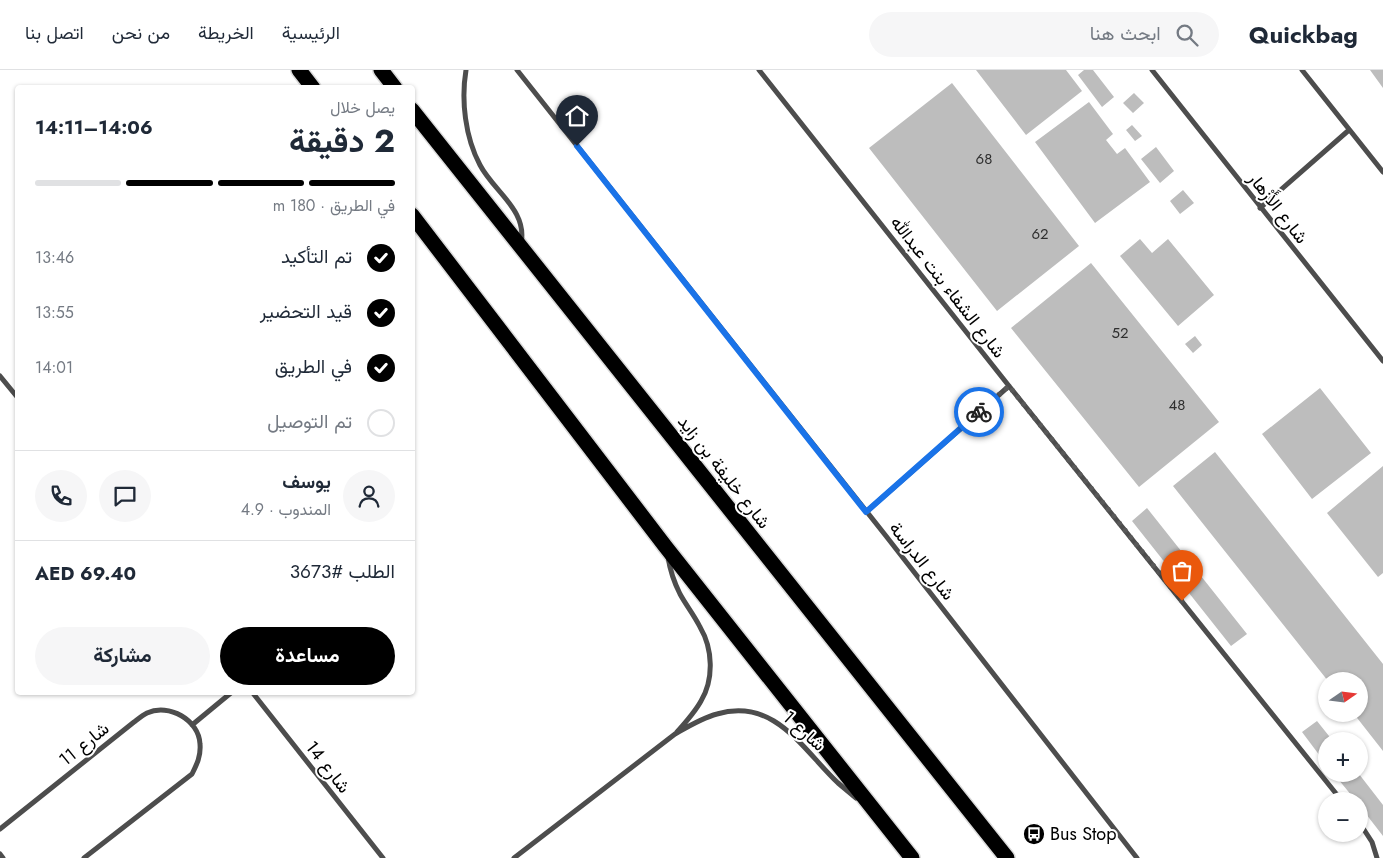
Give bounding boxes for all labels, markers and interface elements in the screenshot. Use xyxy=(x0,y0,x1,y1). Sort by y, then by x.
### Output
search box xyxy=(869,12,1219,57)
text: Quickbag xyxy=(1249,17,1358,52)
text: اتصل بنا xyxy=(25,20,84,46)
text: من نحن xyxy=(112,20,170,46)
text: الخريطة xyxy=(198,20,254,46)
text: الرئيسية xyxy=(282,20,340,46)
text: ابحث هنا xyxy=(1090,20,1161,47)
icon: search xyxy=(1173,21,1201,49)
pin xyxy=(556,95,598,146)
text: يصل خلال xyxy=(330,96,395,119)
icon: home xyxy=(563,102,591,130)
text: 14:06–14:11 xyxy=(35,114,153,141)
text: 2 دقيقة xyxy=(289,118,395,164)
house number: 68 xyxy=(976,148,992,170)
street label: شارع الأَزْهار xyxy=(1241,166,1314,249)
text: في الطريق · 180 m xyxy=(273,194,395,217)
street label: شارع الشفاء بنت عبدالله xyxy=(884,210,1012,364)
house number: 62 xyxy=(1031,223,1049,245)
text: تم التأكيد xyxy=(281,243,352,270)
icon: check xyxy=(367,244,395,272)
text: 13:46 xyxy=(35,246,74,269)
text: قيد التحضير xyxy=(260,298,352,325)
icon: check xyxy=(367,299,395,327)
text: 13:55 xyxy=(35,301,74,324)
house number: 52 xyxy=(1112,322,1129,344)
text: في الطريق xyxy=(275,353,352,380)
icon: check xyxy=(367,354,395,382)
text: 14:01 xyxy=(35,356,73,379)
courier xyxy=(954,387,1004,437)
house number: 48 xyxy=(1169,394,1185,416)
icon: bike xyxy=(965,398,993,426)
text: تم التوصيل xyxy=(267,408,352,435)
street label: شارع خليفة بن زايد xyxy=(671,410,777,534)
text: يوسف xyxy=(282,468,331,495)
button: phone xyxy=(35,470,87,522)
button: chat xyxy=(99,470,151,522)
button: person xyxy=(343,470,395,522)
text: المندوب · 4.9 xyxy=(241,498,331,521)
street label: شارع الدراسة xyxy=(883,516,961,606)
pin xyxy=(1161,550,1203,601)
icon: bag xyxy=(1168,557,1196,585)
text: الطلب #3673 xyxy=(290,558,395,585)
text: AED 69.40 xyxy=(35,560,136,587)
button: مشاركة xyxy=(35,627,210,685)
button: مساعدة xyxy=(220,627,395,685)
north arrow xyxy=(1318,672,1368,722)
map controls xyxy=(1318,672,1368,842)
street label: شارع 1 xyxy=(777,705,831,757)
street label: شارع 11 xyxy=(53,716,115,772)
button: + xyxy=(1318,732,1368,782)
street label: شارع 14 xyxy=(299,735,357,799)
button: − xyxy=(1318,792,1368,842)
place label: Bus Stop xyxy=(1050,821,1116,847)
bus stop icon: Bus Stop xyxy=(1022,822,1046,846)

